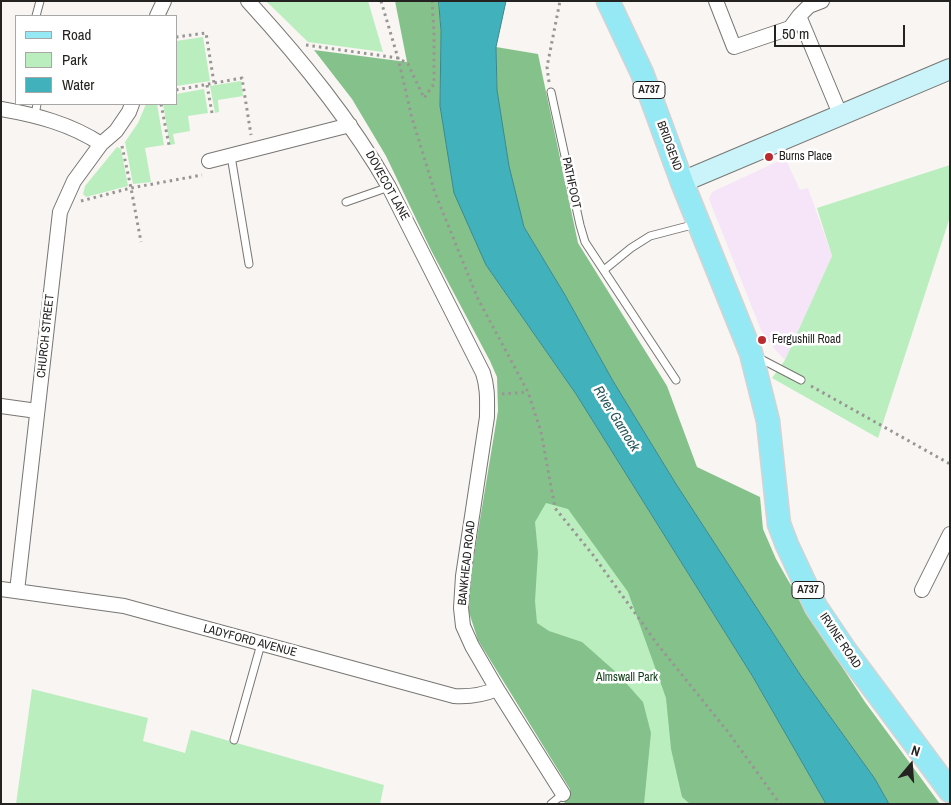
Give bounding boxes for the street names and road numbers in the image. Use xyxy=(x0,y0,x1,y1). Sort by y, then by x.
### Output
road number: A737 xyxy=(633,82,665,98)
street label: BRIDGEND xyxy=(653,119,685,173)
street label: DOVECOT LANE xyxy=(362,149,412,223)
street label: PATHFOOT xyxy=(559,156,583,210)
street label: CHURCH STREET xyxy=(34,293,58,379)
street label: BANKHEAD ROAD xyxy=(455,520,479,606)
road number: A737 xyxy=(792,582,824,598)
street label: IRVINE ROAD xyxy=(816,611,864,671)
street label: LADYFORD AVENUE xyxy=(202,622,298,660)

